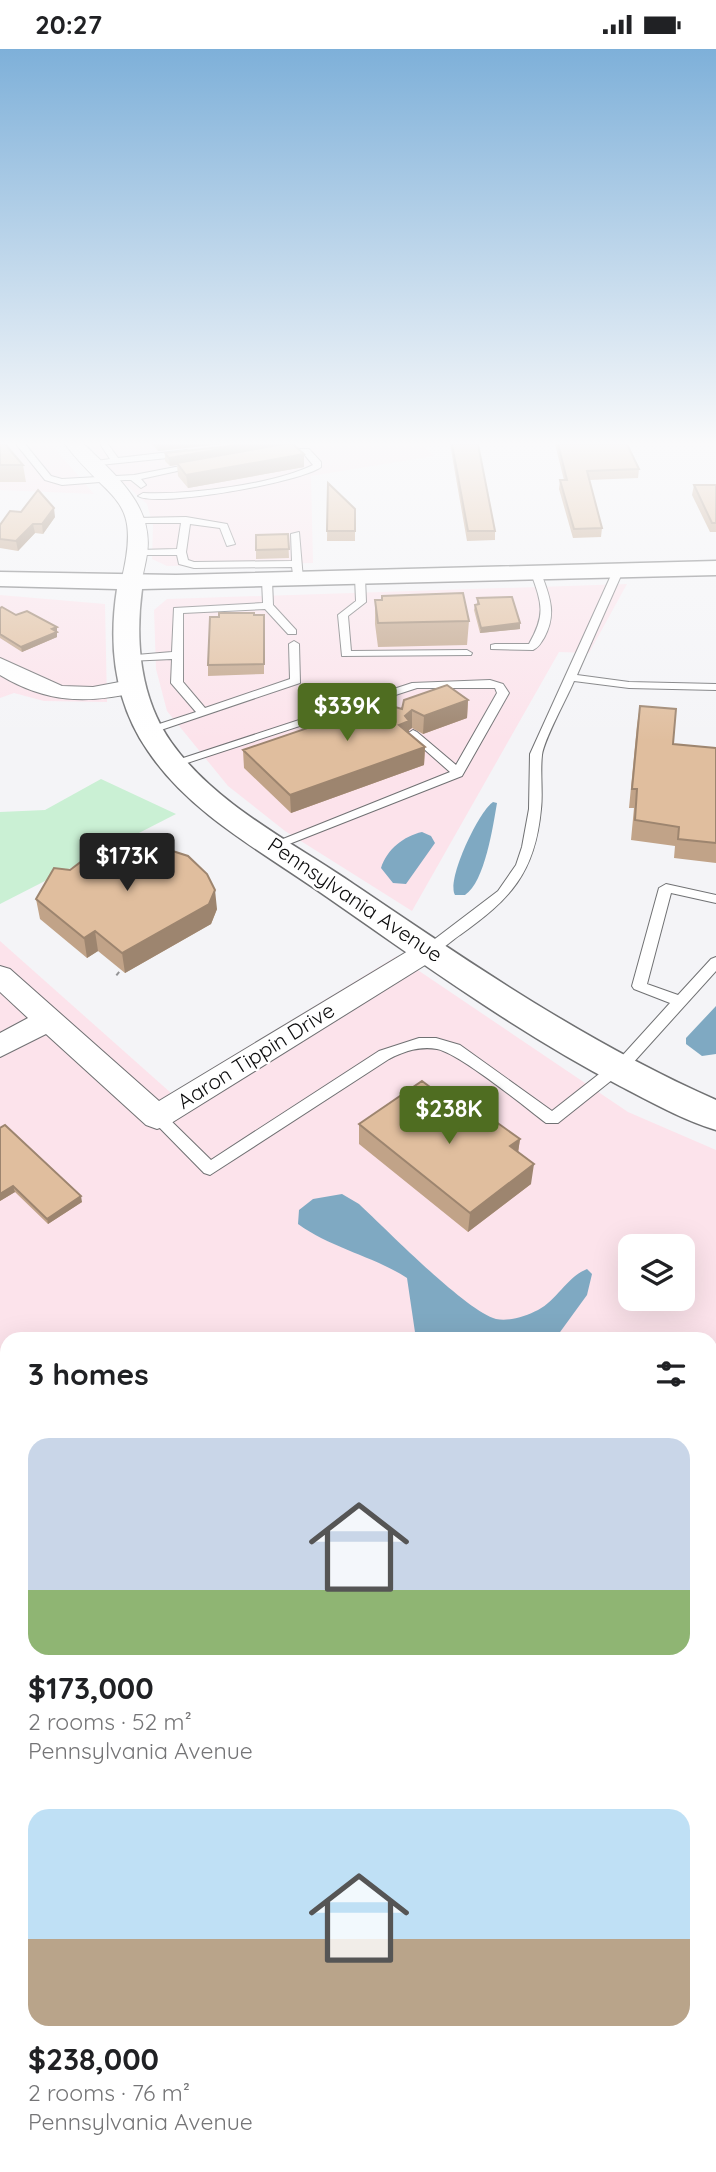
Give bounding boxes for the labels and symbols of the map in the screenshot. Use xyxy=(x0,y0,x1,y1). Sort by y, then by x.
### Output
pin: $339K xyxy=(298,683,396,743)
street label: Pennsylvania Avenue xyxy=(263,831,448,967)
pin: $173K xyxy=(78,833,176,893)
street label: Aaron Tippin Drive xyxy=(172,996,339,1114)
pin: $238K xyxy=(400,1087,498,1146)

